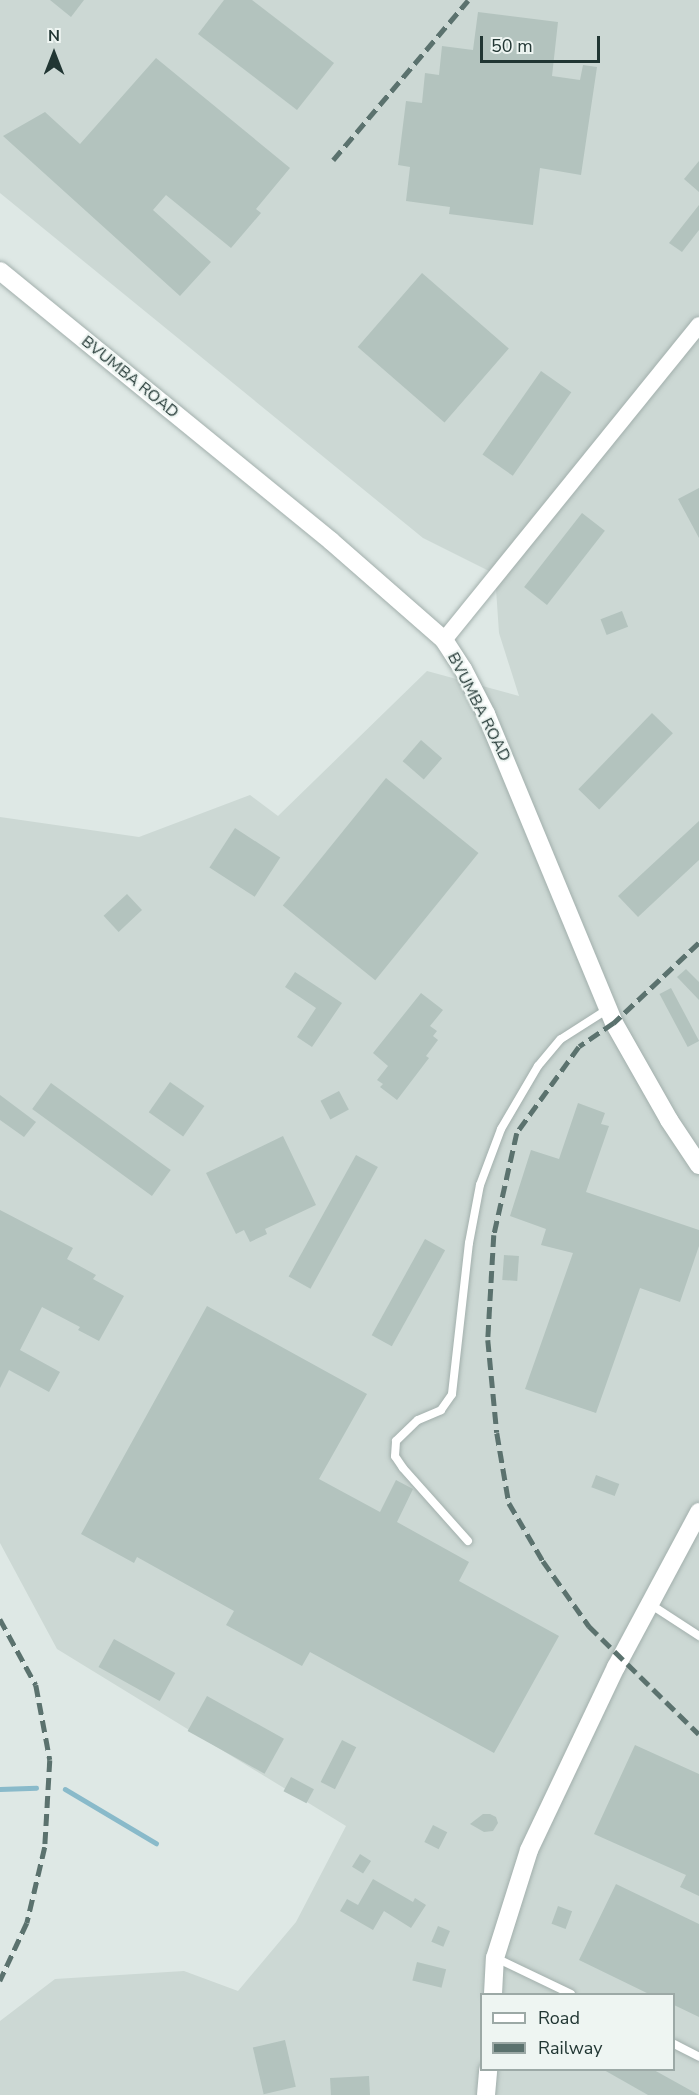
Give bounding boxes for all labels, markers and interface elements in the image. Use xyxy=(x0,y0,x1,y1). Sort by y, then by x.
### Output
north arrow xyxy=(24,24,84,84)
scale bar xyxy=(483,24,603,62)
text: N xyxy=(48,25,60,47)
text: 50 m xyxy=(491,34,533,58)
street label: BVUMBA ROAD xyxy=(77,332,183,422)
street label: BVUMBA ROAD xyxy=(443,649,515,765)
legend xyxy=(480,1993,675,2071)
text: Road xyxy=(538,2006,580,2030)
text: Railway xyxy=(538,2036,603,2060)

